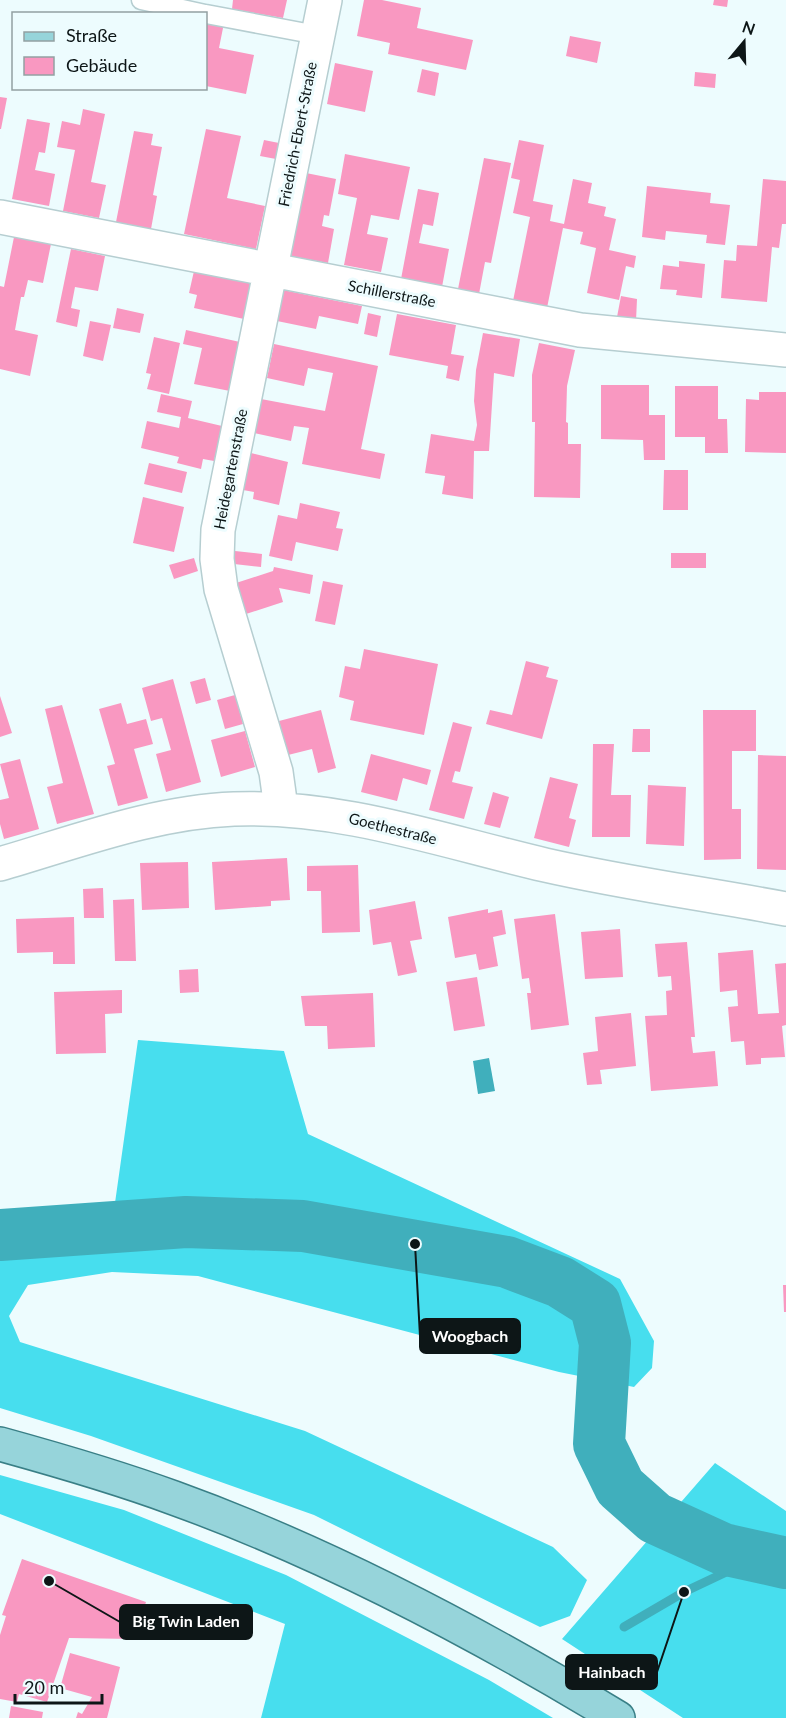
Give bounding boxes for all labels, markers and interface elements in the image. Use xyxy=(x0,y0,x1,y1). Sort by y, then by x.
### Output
legend xyxy=(12,12,207,90)
north arrow xyxy=(714,12,774,72)
text: N xyxy=(740,16,758,38)
text: Straße xyxy=(66,24,117,46)
text: Gebäude xyxy=(66,54,137,76)
street label: Friedrich-Ebert-Straße xyxy=(274,60,320,208)
street label: Schillerstraße xyxy=(347,276,437,310)
street label: Heidegartenstraße xyxy=(209,407,251,531)
street label: Goethestraße xyxy=(347,808,439,848)
callout: Woogbach xyxy=(420,1319,520,1353)
text: Woogbach xyxy=(432,1326,508,1345)
callout: Big Twin Laden xyxy=(120,1605,252,1639)
text: Big Twin Laden xyxy=(132,1611,240,1630)
callout: Hainbach xyxy=(566,1655,657,1689)
text: Hainbach xyxy=(578,1662,646,1681)
scale bar xyxy=(15,1667,102,1705)
text: 20 m xyxy=(24,1676,64,1698)

